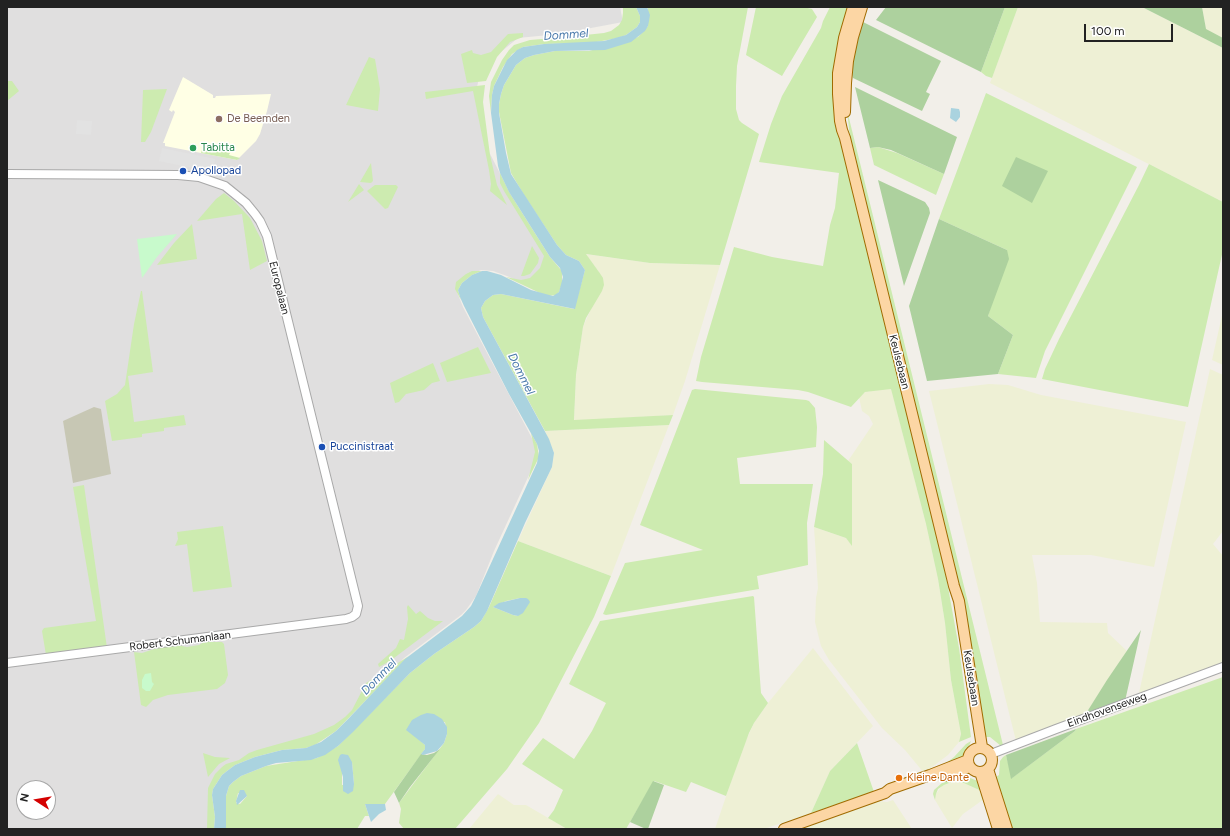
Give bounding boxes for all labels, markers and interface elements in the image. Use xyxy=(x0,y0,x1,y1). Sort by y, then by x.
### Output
scale bar xyxy=(1086,16,1175,42)
text: 100 m xyxy=(1091,24,1125,38)
water label: Dommel xyxy=(543,26,589,44)
place label: De Beemden xyxy=(227,112,290,126)
marker: De Beemden xyxy=(214,114,224,124)
place label: Tabitta xyxy=(201,141,235,155)
marker: Tabitta xyxy=(188,143,198,153)
place label: Apollopad xyxy=(191,164,241,178)
marker: Apollopad xyxy=(178,166,188,176)
street label: Europalaan xyxy=(266,260,292,316)
street label: Keulsebaan xyxy=(886,333,912,391)
water label: Dommel xyxy=(504,351,538,397)
place label: Puccinistraat xyxy=(330,440,394,454)
marker: Puccinistraat xyxy=(317,442,327,452)
street label: Robert Schumanlaan xyxy=(128,628,232,654)
street label: Keulsebaan xyxy=(960,649,982,707)
water label: Dommel xyxy=(358,656,400,698)
street label: Eindhovenseweg xyxy=(1065,689,1149,731)
place label: Kleine Dante xyxy=(907,771,969,785)
marker: Kleine Dante xyxy=(894,773,904,783)
north arrow xyxy=(16,780,56,820)
text: N xyxy=(18,792,32,803)

